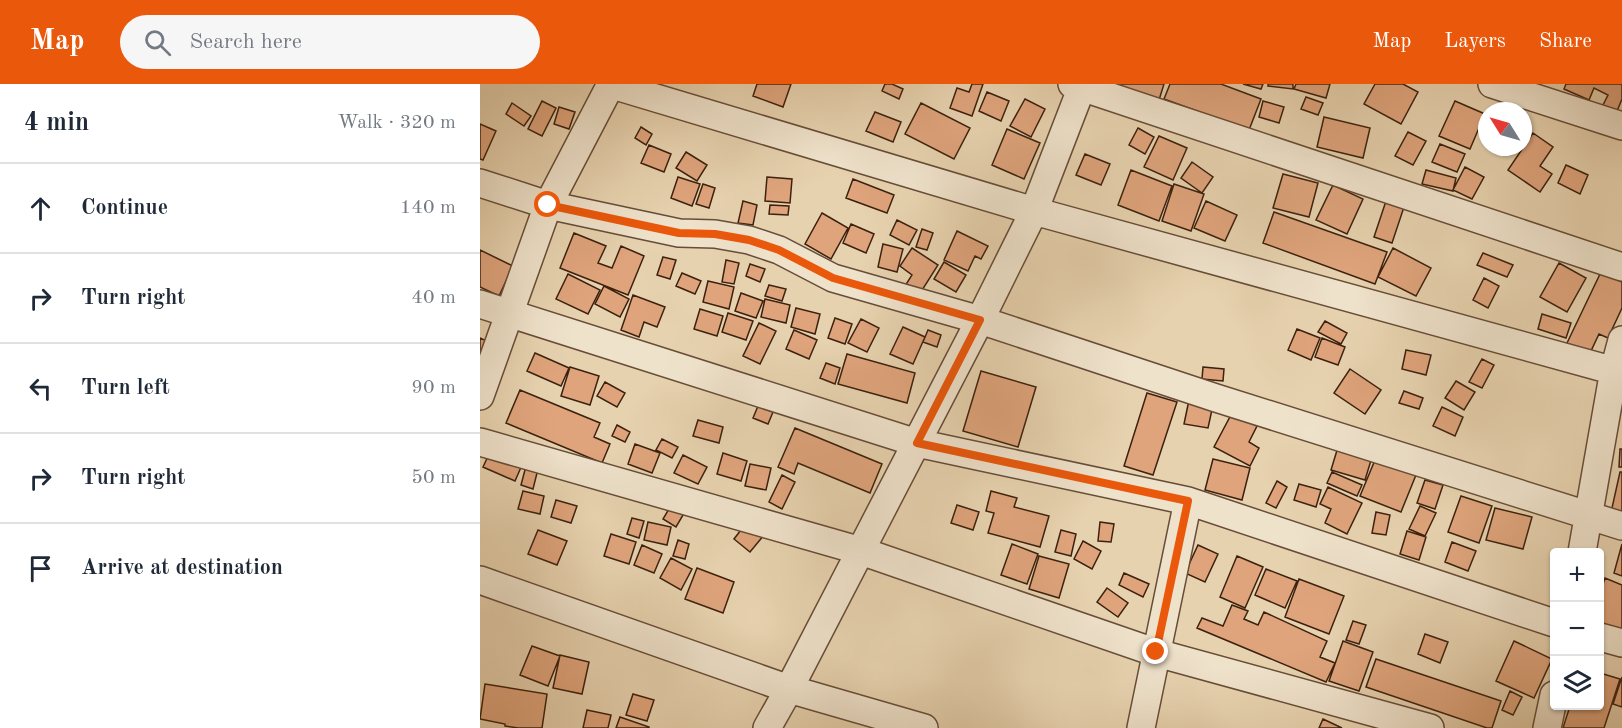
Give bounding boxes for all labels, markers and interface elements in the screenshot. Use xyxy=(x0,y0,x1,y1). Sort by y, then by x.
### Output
search box xyxy=(120,15,540,69)
icon: search xyxy=(141,26,174,59)
text: Map xyxy=(30,28,84,56)
text: Search here xyxy=(189,31,302,53)
text: Map xyxy=(1372,31,1411,52)
text: Layers xyxy=(1444,31,1506,52)
text: Share xyxy=(1539,31,1592,52)
north arrow xyxy=(1478,102,1532,156)
text: 4 min xyxy=(24,110,89,136)
text: Walk · 320 m xyxy=(337,113,456,133)
route start xyxy=(534,191,560,217)
icon: ahead xyxy=(24,192,57,225)
text: Continue xyxy=(81,197,168,219)
text: 140 m xyxy=(400,198,456,218)
icon: right xyxy=(24,282,57,315)
text: Turn right xyxy=(81,287,185,309)
text: 40 m xyxy=(411,288,456,308)
icon: left xyxy=(24,372,57,405)
text: Turn left xyxy=(81,377,170,399)
text: 90 m xyxy=(411,378,456,398)
icon: right xyxy=(24,462,57,495)
text: Turn right xyxy=(81,467,185,489)
text: 50 m xyxy=(411,468,456,488)
map controls xyxy=(1550,548,1604,710)
button: + xyxy=(1550,548,1604,602)
icon: arrive xyxy=(24,552,57,585)
text: Arrive at destination xyxy=(81,557,283,579)
button: − xyxy=(1550,602,1604,656)
route end xyxy=(1142,638,1168,664)
button: layers xyxy=(1550,656,1604,710)

